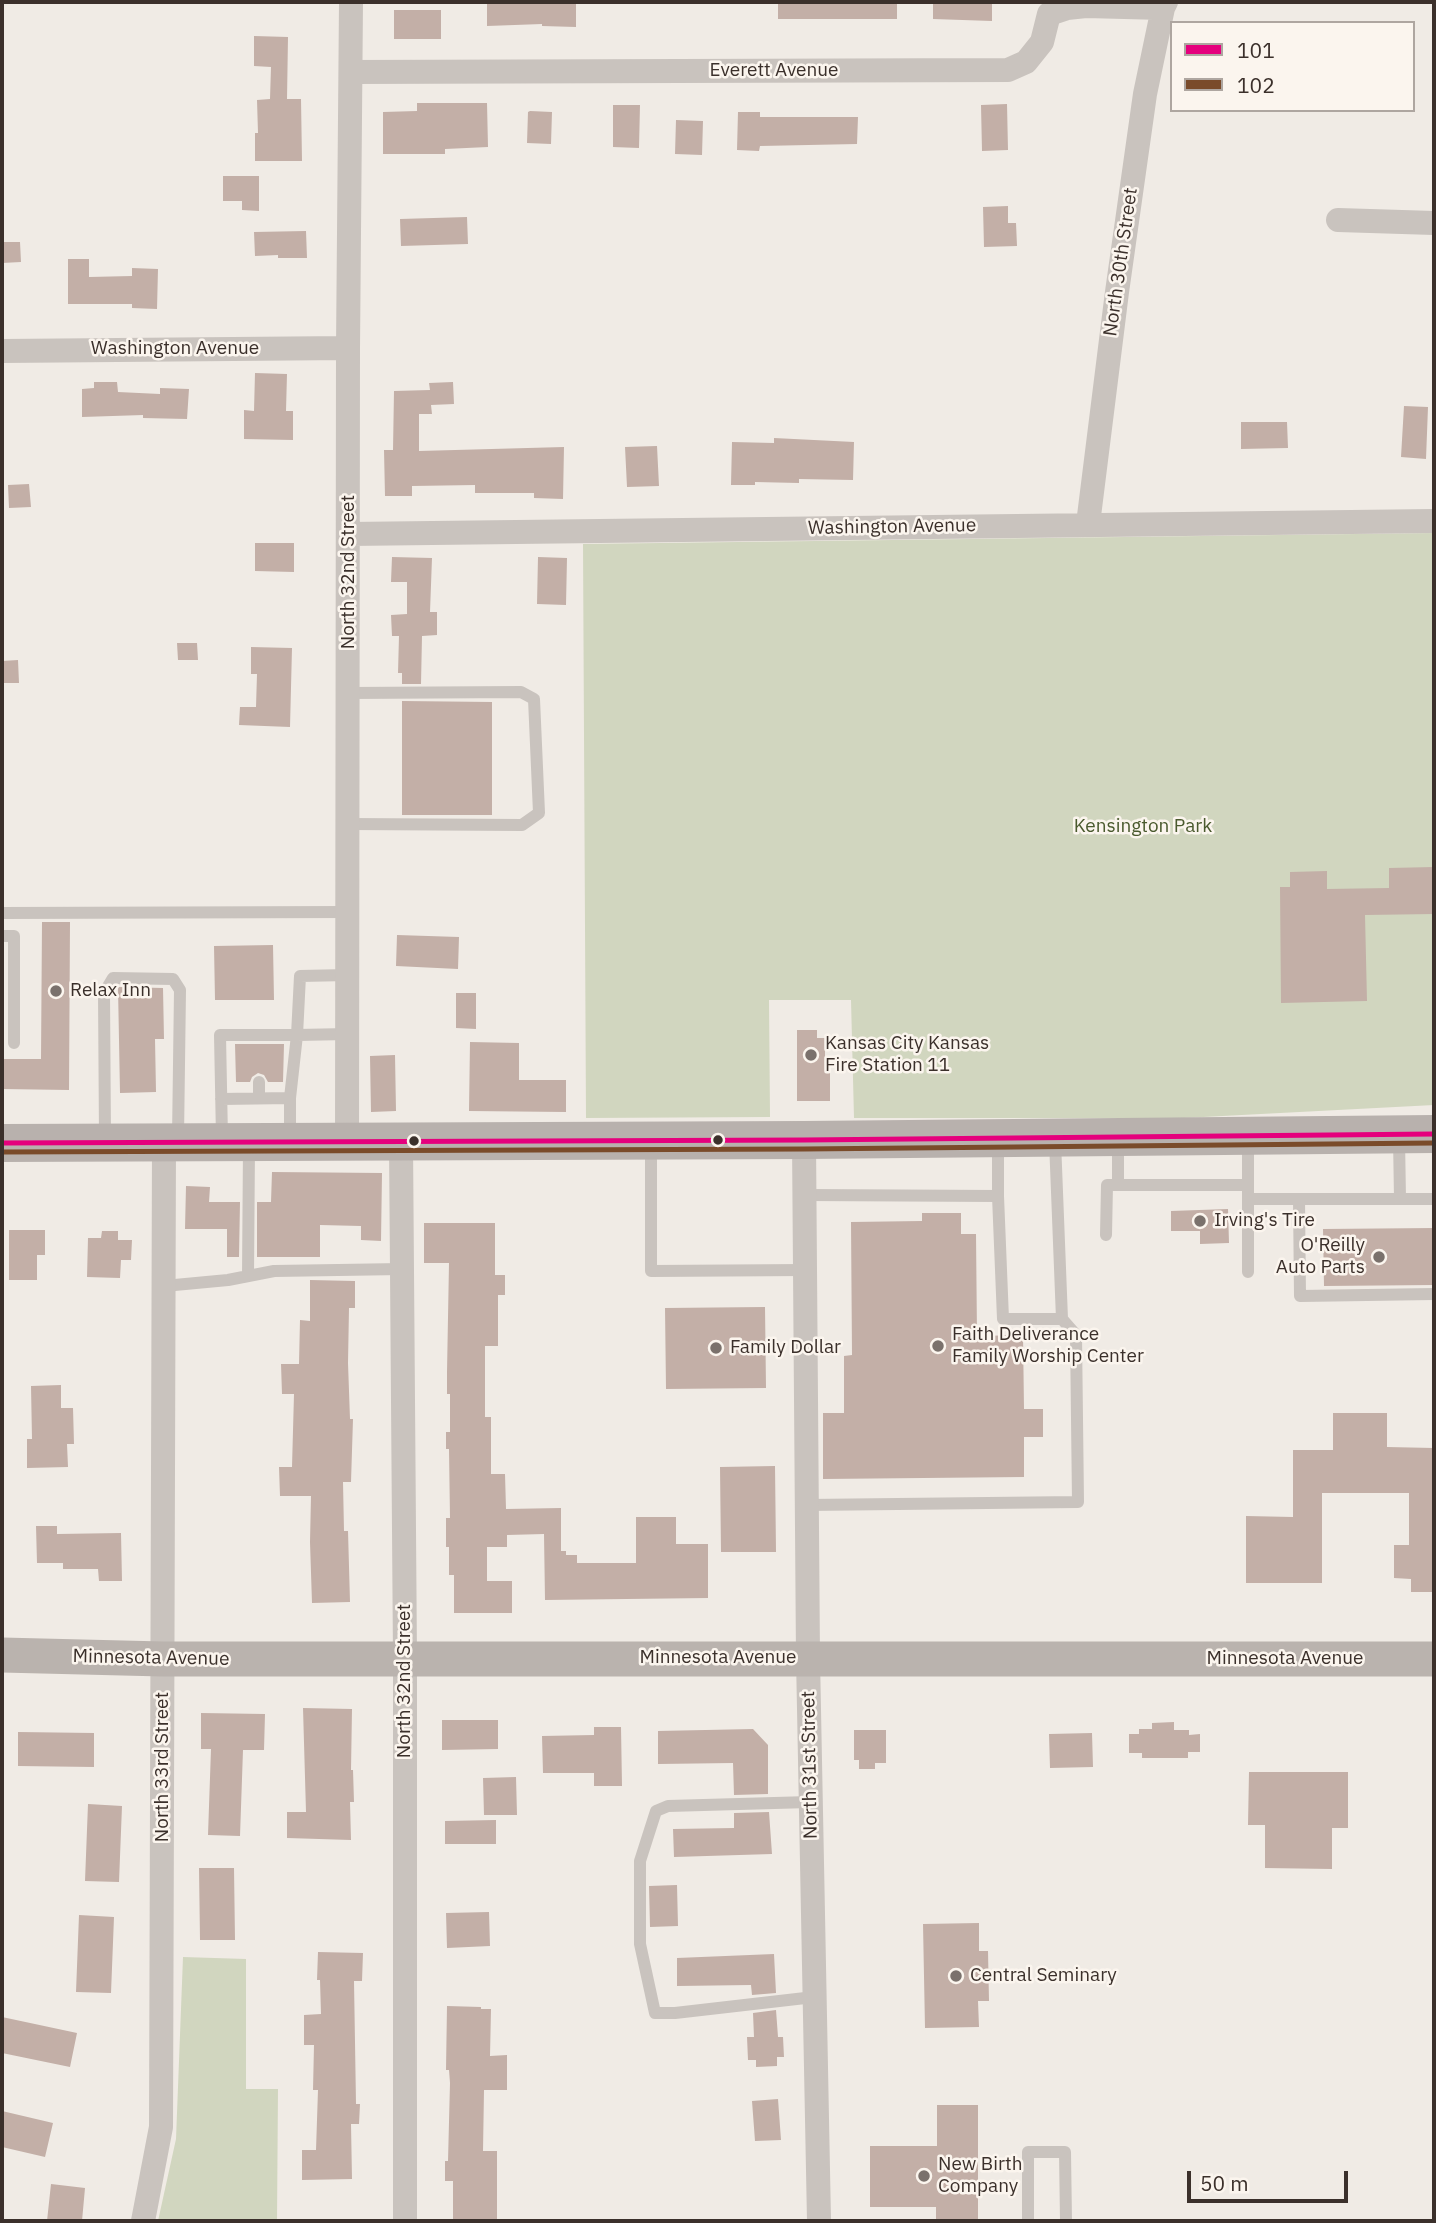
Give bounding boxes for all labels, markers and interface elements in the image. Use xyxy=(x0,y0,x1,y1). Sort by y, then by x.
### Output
legend xyxy=(1170,21,1415,112)
text: 101 xyxy=(1237,36,1275,64)
street label: Everett Avenue xyxy=(709,60,839,82)
text: 102 xyxy=(1237,71,1275,99)
street label: North 30th Street xyxy=(1099,186,1143,338)
street label: Washington Avenue xyxy=(91,338,259,360)
street label: North 32nd Street xyxy=(338,495,360,649)
street label: Washington Avenue xyxy=(808,514,976,540)
park label: Kensington Park xyxy=(1074,816,1212,838)
place label: Relax Inn xyxy=(70,980,151,1002)
marker: Relax Inn xyxy=(48,983,64,999)
place label: Kansas City Kansas Fire Station 11 xyxy=(825,1033,989,1077)
marker: Kansas City Kansas Fire Station 11 xyxy=(803,1047,819,1063)
unlabelled marker xyxy=(711,1133,725,1147)
unlabelled marker xyxy=(407,1134,421,1148)
place label: Irving's Tire xyxy=(1214,1210,1315,1232)
marker: Irving's Tire xyxy=(1192,1213,1208,1229)
place label: O'Reilly Auto Parts xyxy=(1276,1235,1365,1279)
marker: O'Reilly Auto Parts xyxy=(1371,1249,1387,1265)
place label: Faith Deliverance Family Worship Center xyxy=(952,1324,1144,1368)
place label: Family Dollar xyxy=(730,1337,841,1359)
marker: Faith Deliverance Family Worship Center xyxy=(930,1338,946,1354)
marker: Family Dollar xyxy=(708,1340,724,1356)
street label: North 32nd Street xyxy=(394,1604,416,1758)
street label: Minnesota Avenue xyxy=(72,1645,230,1671)
street label: Minnesota Avenue xyxy=(640,1647,796,1669)
street label: Minnesota Avenue xyxy=(1207,1648,1363,1670)
street label: North 31st Street xyxy=(797,1691,823,1839)
street label: North 33rd Street xyxy=(152,1692,174,1842)
place label: Central Seminary xyxy=(970,1965,1117,1987)
marker: Central Seminary xyxy=(948,1968,964,1984)
place label: New Birth Company xyxy=(938,2154,1023,2198)
scale bar xyxy=(1191,2156,1352,2200)
marker: New Birth Company xyxy=(916,2168,932,2184)
text: 50 m xyxy=(1200,2169,1249,2197)

